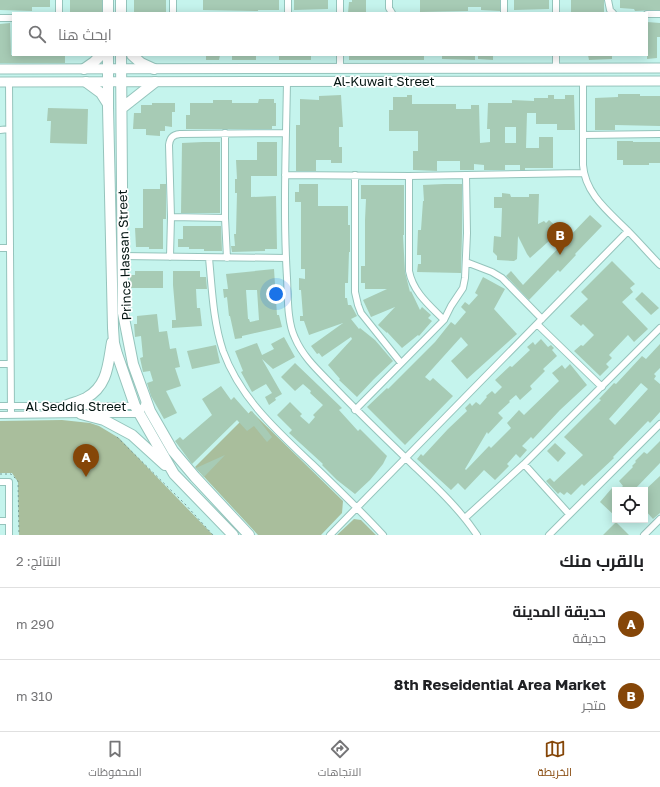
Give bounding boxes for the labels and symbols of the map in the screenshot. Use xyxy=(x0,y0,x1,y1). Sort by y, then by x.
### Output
street label: Al-Kuwait Street xyxy=(333,73,435,89)
street label: Prince Hassan Street xyxy=(114,189,134,321)
pin: B xyxy=(547,222,573,255)
your location xyxy=(266,284,286,304)
street label: Al Seddiq Street xyxy=(26,398,126,414)
pin: A xyxy=(73,444,99,477)

